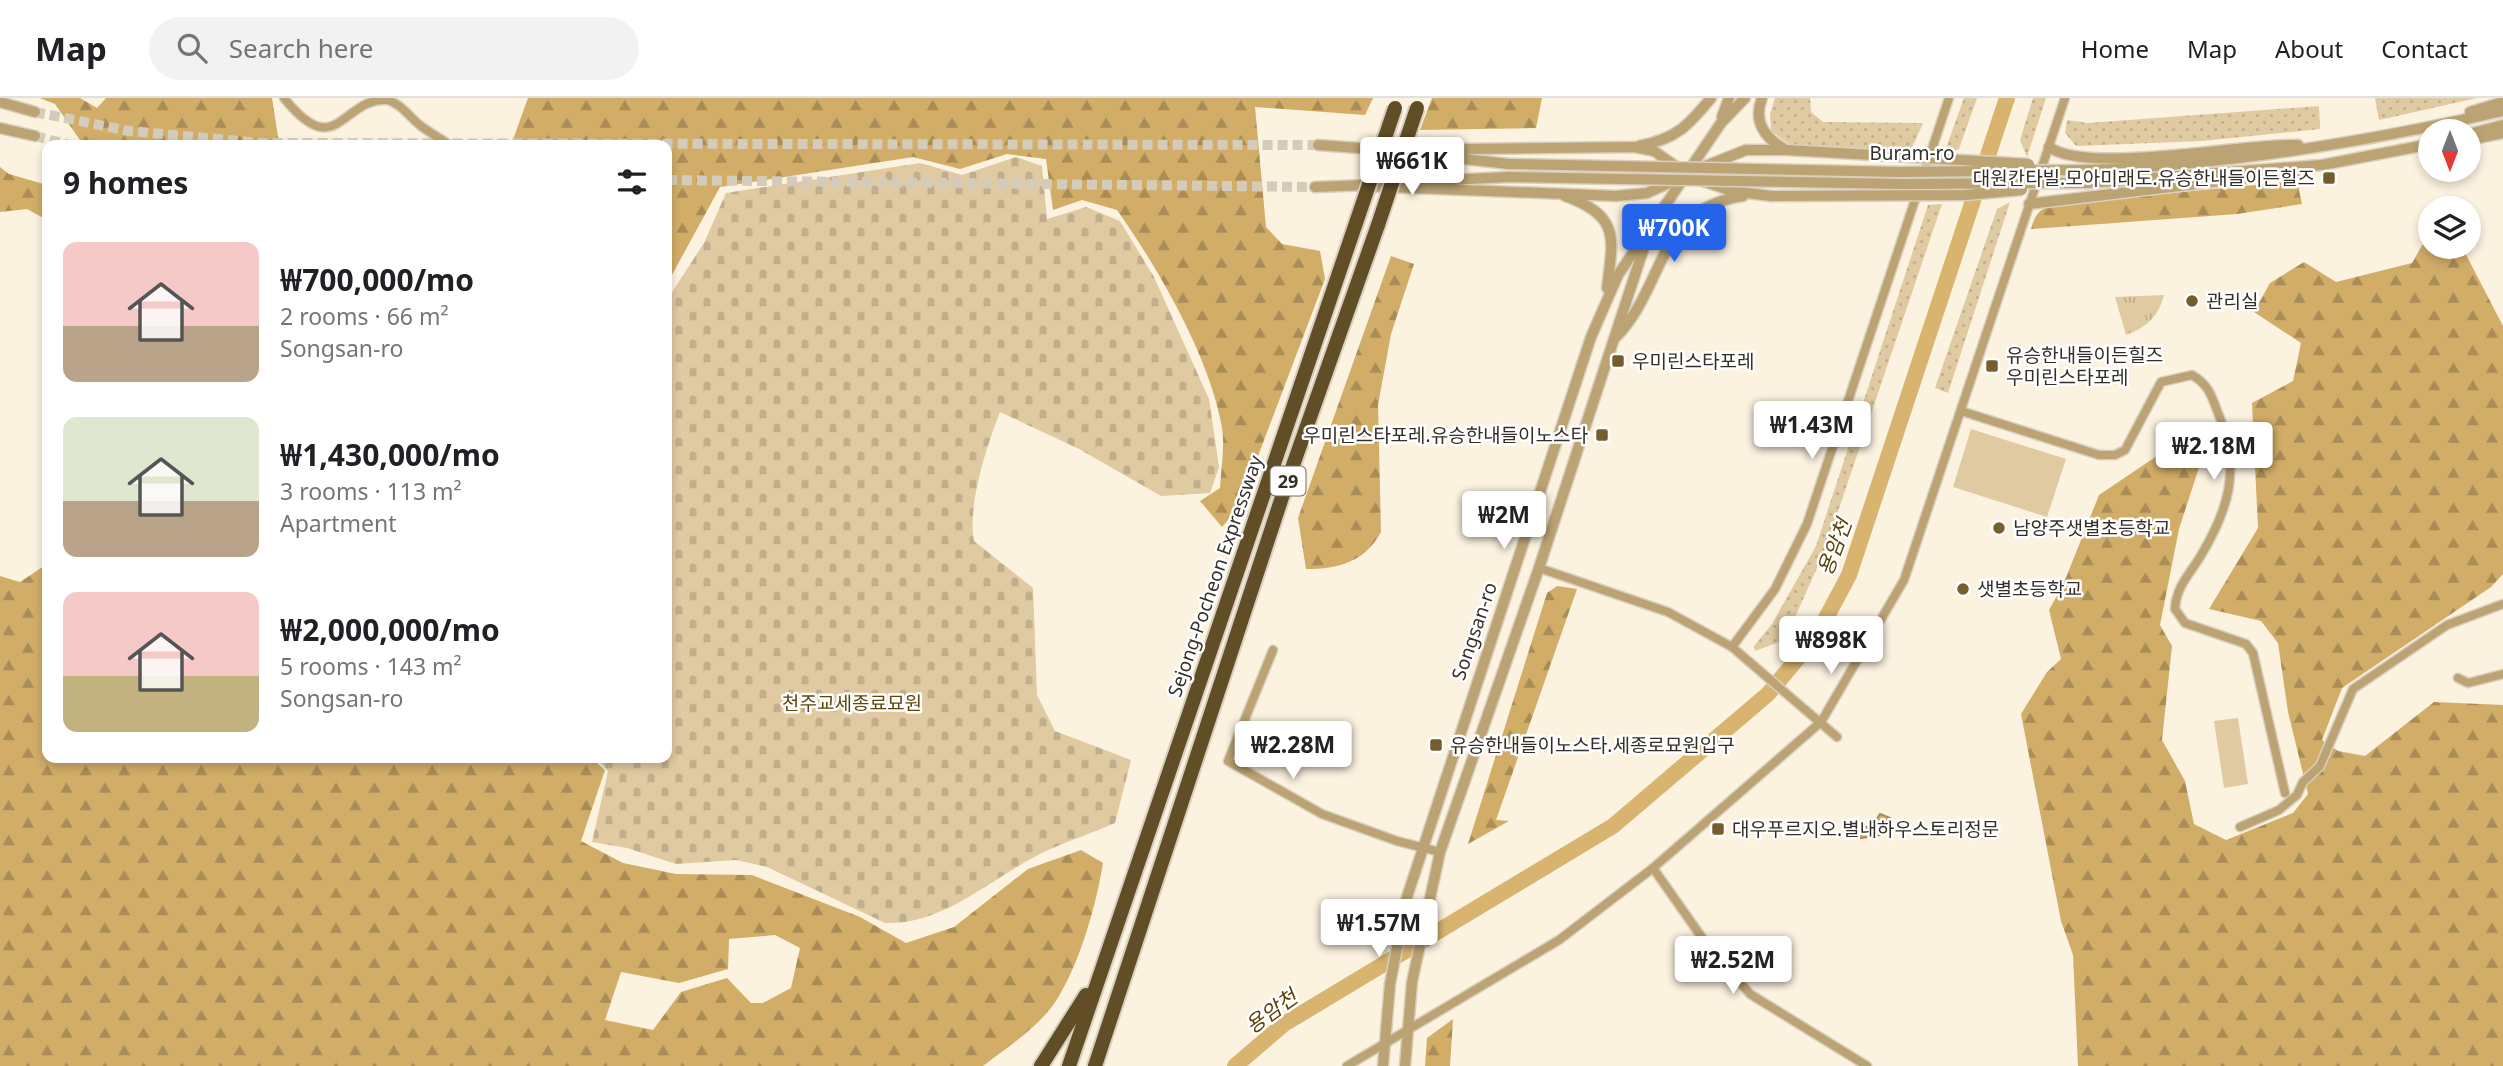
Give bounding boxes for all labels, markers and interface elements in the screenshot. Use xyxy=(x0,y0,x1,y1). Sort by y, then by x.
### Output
search box xyxy=(149,17,639,80)
text: Map xyxy=(35,26,107,71)
icon: search xyxy=(173,29,211,67)
text: Search here xyxy=(229,30,373,66)
text: Home xyxy=(2081,32,2149,65)
text: Map xyxy=(2187,32,2237,65)
text: About xyxy=(2275,32,2343,65)
text: Contact xyxy=(2381,32,2468,65)
north arrow xyxy=(2418,119,2482,182)
map controls xyxy=(2418,119,2481,259)
pin: ₩661K xyxy=(1363,138,1461,197)
street label: Buram-ro xyxy=(1869,140,1955,166)
text: ₩661K xyxy=(1376,144,1448,176)
text: 9 homes xyxy=(63,162,188,203)
icon: filters xyxy=(613,163,651,201)
place label: 대원칸타빌.모아미래도.유승한내들이든힐즈 xyxy=(1973,165,2315,191)
marker: 대원칸타빌.모아미래도.유승한내들이든힐즈 xyxy=(2321,170,2337,186)
button: layers xyxy=(2418,196,2481,259)
pin: ₩700K xyxy=(1625,204,1723,264)
text: ₩700K xyxy=(1638,211,1710,243)
text: ₩700,000/mo xyxy=(280,259,474,300)
icon: home xyxy=(119,270,203,354)
place label: 관리실 xyxy=(2206,288,2258,314)
marker: 관리실 xyxy=(2184,293,2200,309)
text: 2 rooms · 66 m² xyxy=(280,300,449,332)
text: Songsan-ro xyxy=(280,332,403,364)
place label: 유승한내들이든힐즈 우미린스타포레 xyxy=(2006,342,2163,390)
place label: 우미린스타포레 xyxy=(1632,348,1754,374)
marker: 우미린스타포레 xyxy=(1610,353,1626,369)
marker: 유승한내들이든힐즈 우미린스타포레 xyxy=(1984,358,2000,374)
pin: ₩1.43M xyxy=(1755,402,1869,461)
text: ₩1.43M xyxy=(1770,408,1854,440)
place label: 우미린스타포레.유승한내들이노스타 xyxy=(1303,422,1589,448)
pin: ₩2.18M xyxy=(2157,422,2271,482)
marker: 우미린스타포레.유승한내들이노스타 xyxy=(1594,427,1610,443)
text: ₩2.18M xyxy=(2172,429,2256,461)
text: ₩1,430,000/mo xyxy=(280,434,500,475)
icon: home xyxy=(119,445,203,529)
street label: Sejong-Pocheon Expressway xyxy=(1161,451,1269,700)
road number: 29 xyxy=(1270,466,1306,496)
text: 3 rooms · 113 m² xyxy=(280,475,462,507)
pin: ₩2M xyxy=(1470,491,1538,551)
text: ₩2M xyxy=(1478,498,1530,530)
text: Apartment xyxy=(280,507,397,539)
water label: 용암천 xyxy=(1811,512,1858,579)
place label: 남양주샛별초등학교 xyxy=(2013,515,2170,541)
marker: 남양주샛별초등학교 xyxy=(1991,520,2007,536)
place label: 샛별초등학교 xyxy=(1977,576,2082,602)
street label: Songsan-ro xyxy=(1445,579,1503,683)
marker: 샛별초등학교 xyxy=(1955,581,1971,597)
text: ₩2,000,000/mo xyxy=(280,609,500,650)
pin: ₩898K xyxy=(1782,616,1880,676)
icon: home xyxy=(119,620,203,704)
text: ₩898K xyxy=(1795,623,1867,655)
text: 5 rooms · 143 m² xyxy=(280,650,462,682)
text: Songsan-ro xyxy=(280,682,403,714)
park label: 천주교세종료묘원 xyxy=(782,690,922,716)
pin: ₩2.28M xyxy=(1236,722,1350,781)
text: ₩2.28M xyxy=(1251,728,1335,760)
place label: 유승한내들이노스타.세종로묘원입구 xyxy=(1450,732,1735,758)
marker: 유승한내들이노스타.세종로묘원입구 xyxy=(1428,737,1444,753)
place label: 대우푸르지오.별내하우스토리정문 xyxy=(1732,816,1999,842)
marker: 대우푸르지오.별내하우스토리정문 xyxy=(1710,821,1726,837)
pin: ₩1.57M xyxy=(1322,900,1436,959)
text: ₩1.57M xyxy=(1337,906,1421,938)
pin: ₩2.52M xyxy=(1676,936,1790,996)
text: ₩2.52M xyxy=(1691,943,1775,975)
water label: 용암천 xyxy=(1239,981,1305,1039)

